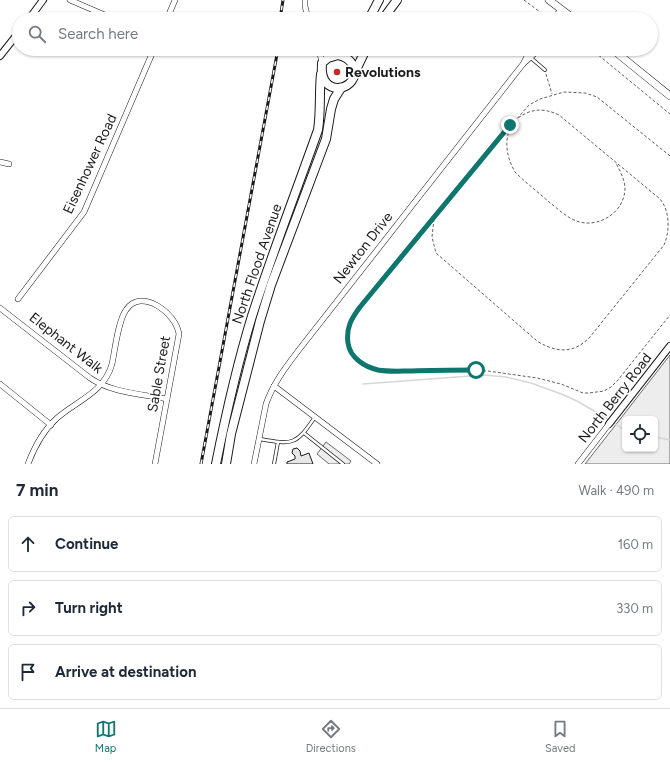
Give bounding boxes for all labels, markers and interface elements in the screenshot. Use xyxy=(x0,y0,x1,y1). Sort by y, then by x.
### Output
search box xyxy=(12,12,658,56)
icon: search xyxy=(26,23,48,45)
text: Search here xyxy=(58,25,138,43)
place label: Revolutions xyxy=(345,64,421,81)
marker: Revolutions xyxy=(332,67,342,77)
street label: Eisenhower Road xyxy=(59,111,121,217)
route end xyxy=(501,116,519,134)
street label: North Flood Avenue xyxy=(228,201,286,326)
street label: Newton Drive xyxy=(330,208,396,287)
street label: Elephant Walk xyxy=(26,309,106,377)
street label: Sable Street xyxy=(144,334,174,414)
street label: North Berry Road xyxy=(575,350,655,446)
route start xyxy=(467,361,485,379)
map controls xyxy=(622,416,658,452)
button: locate xyxy=(622,416,658,452)
text: 7 min xyxy=(16,480,58,500)
text: Walk · 490 m xyxy=(578,483,654,498)
icon: ahead xyxy=(17,533,39,555)
text: Continue xyxy=(55,535,118,553)
text: 160 m xyxy=(618,537,653,552)
icon: right xyxy=(17,597,39,619)
text: Turn right xyxy=(55,599,123,617)
text: 330 m xyxy=(616,601,653,616)
icon: arrive xyxy=(17,661,39,683)
text: Arrive at destination xyxy=(55,663,196,681)
tab: Map xyxy=(95,718,117,755)
tab: Directions xyxy=(306,718,356,755)
tab: Saved xyxy=(545,718,575,755)

